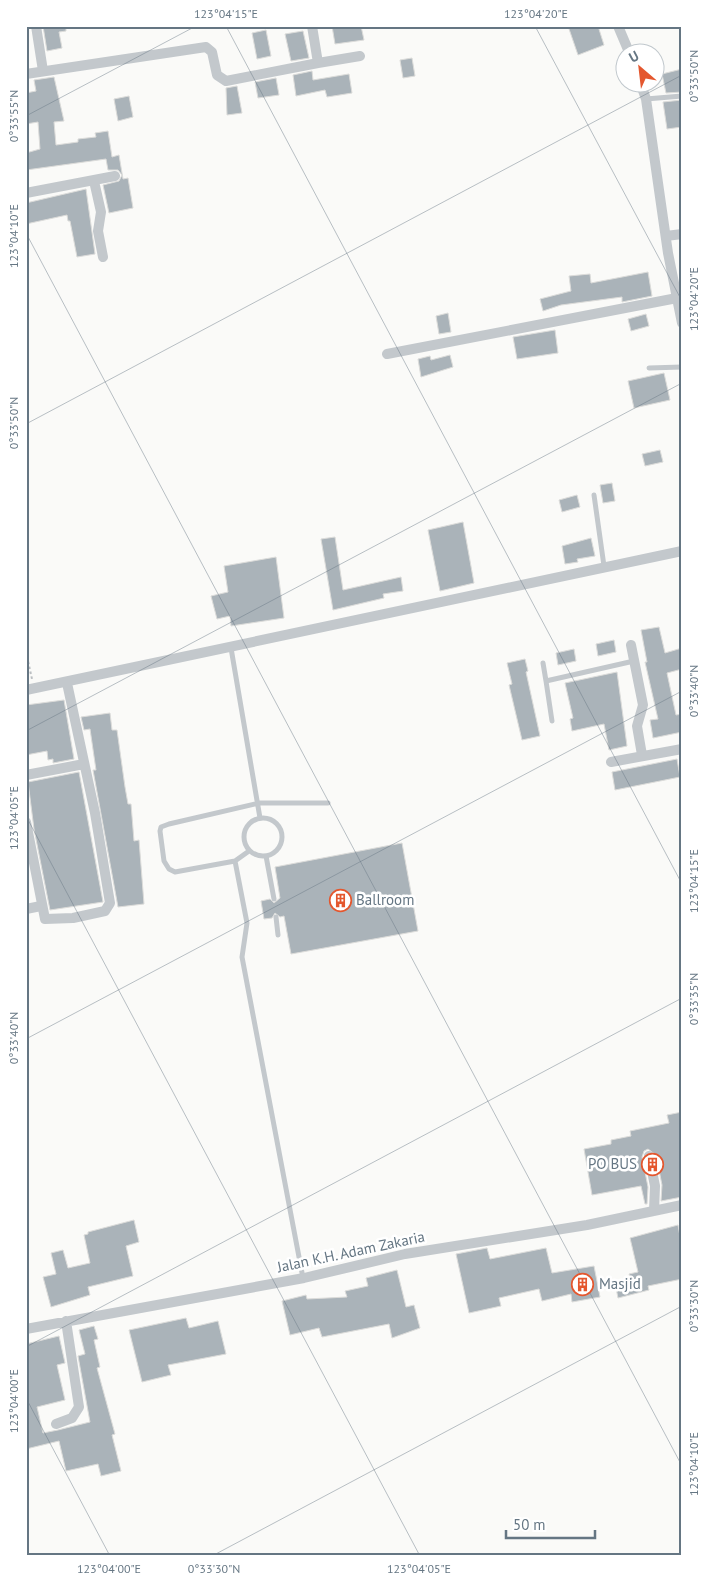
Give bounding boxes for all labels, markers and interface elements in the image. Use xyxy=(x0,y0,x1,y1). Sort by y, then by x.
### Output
text: 123°04'15"E xyxy=(194,6,258,21)
text: 123°04'20"E xyxy=(504,6,568,21)
north arrow xyxy=(616,42,666,92)
text: U xyxy=(626,47,642,67)
text: 0°33'50"N xyxy=(686,50,701,102)
text: 0°33'55"N xyxy=(6,90,21,142)
text: 123°04'10"E xyxy=(6,204,21,268)
text: 123°04'20"E xyxy=(686,267,701,331)
text: 0°33'50"N xyxy=(6,397,21,449)
text: 0°33'40"N xyxy=(686,665,701,717)
text: 123°04'05"E xyxy=(6,786,21,850)
text: 123°04'15"E xyxy=(686,849,701,913)
building icon: Ballroom xyxy=(328,888,352,912)
place label: Ballroom xyxy=(356,890,414,909)
text: 0°33'35"N xyxy=(686,973,701,1025)
text: 0°33'40"N xyxy=(6,1012,21,1064)
building icon: PO BUS xyxy=(641,1152,665,1176)
place label: PO BUS xyxy=(588,1154,637,1173)
street label: Jalan K.H. Adam Zakaria xyxy=(274,1227,426,1277)
building icon: Masjid xyxy=(571,1272,595,1296)
place label: Masjid xyxy=(599,1274,641,1293)
text: 0°33'30"N xyxy=(686,1280,701,1332)
text: 123°04'00"E xyxy=(6,1369,21,1433)
text: 123°04'10"E xyxy=(686,1432,701,1496)
scale bar xyxy=(506,1507,594,1539)
text: 50 m xyxy=(513,1515,546,1534)
text: 123°04'00"E xyxy=(77,1561,141,1576)
text: 0°33'30"N xyxy=(188,1561,240,1576)
text: 123°04'05"E xyxy=(387,1561,451,1576)

